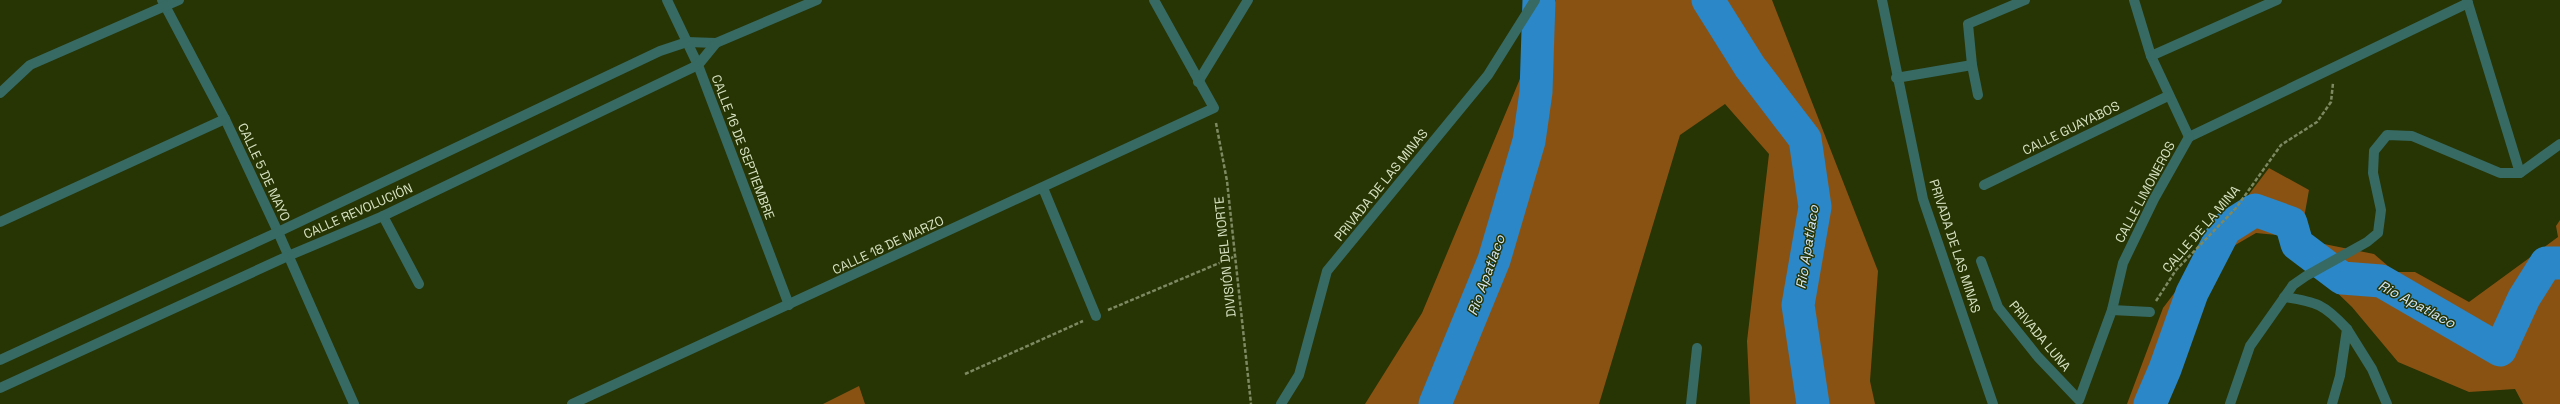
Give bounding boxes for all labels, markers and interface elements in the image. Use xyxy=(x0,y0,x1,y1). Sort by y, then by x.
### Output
street label: CALLE 16 DE SEPTIEMBRE xyxy=(707,72,779,222)
street label: CALLE GUAYABOS xyxy=(2020,97,2122,159)
street label: CALLE 5 DE MAYO xyxy=(234,120,294,224)
street label: PRIVADA DE LAS MINAS xyxy=(1330,125,1432,245)
street label: CALLE LIMONEROS xyxy=(2111,138,2179,246)
street label: PRIVADA DE LAS MINAS xyxy=(1925,177,1985,315)
street label: CALLE REVOLUCIÓN xyxy=(301,179,415,243)
street label: CALLE DE LA MINA xyxy=(2158,182,2244,276)
street label: DIVISIÓN DEL NORTE xyxy=(1210,196,1240,318)
water label: Rio Apatlaco xyxy=(1791,204,1823,290)
street label: CALLE 18 DE MARZO xyxy=(830,212,946,278)
water label: Rio Apatlaco xyxy=(1463,232,1509,318)
water label: Rio Apatlaco xyxy=(2375,276,2459,332)
street label: PRIVADA LUNA xyxy=(2006,297,2074,375)

